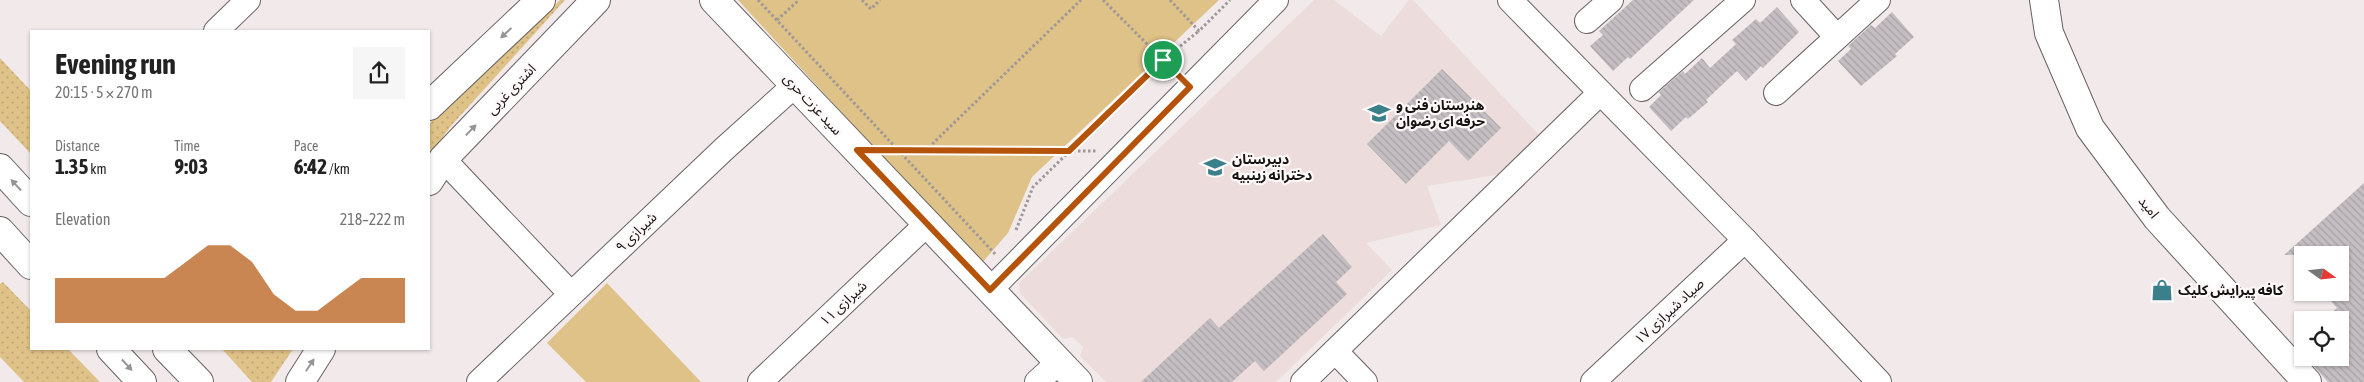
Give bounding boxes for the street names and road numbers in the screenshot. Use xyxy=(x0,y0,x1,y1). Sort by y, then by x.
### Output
street label: اشتری غربی xyxy=(483,60,540,118)
street label: سید عزت حری xyxy=(780,70,846,139)
street label: امید xyxy=(2135,193,2162,221)
street label: شیرازی ۹ xyxy=(612,209,660,256)
street label: صیاد شیرازی ۱۷ xyxy=(1631,275,1708,348)
street label: شیرازی ۱۱ xyxy=(816,277,871,330)

